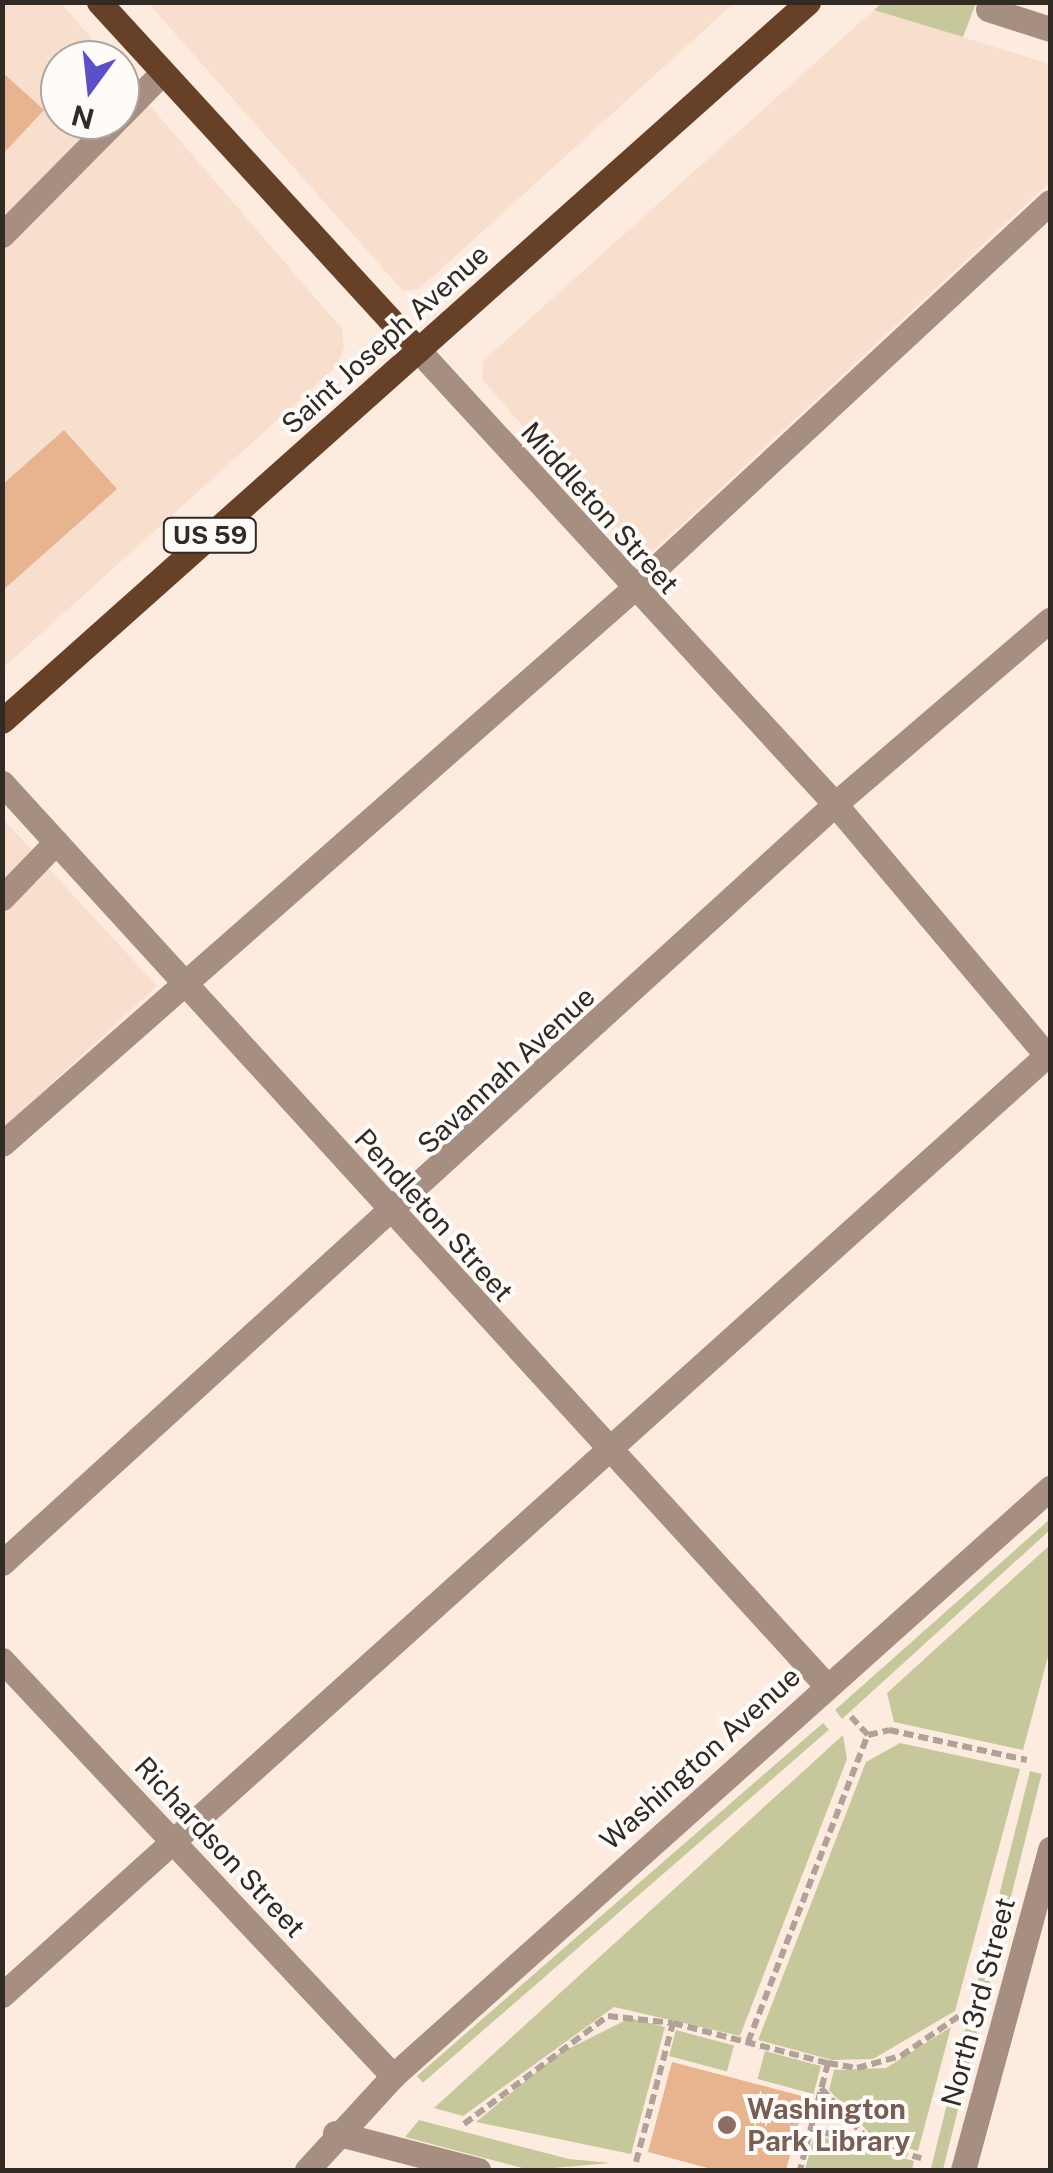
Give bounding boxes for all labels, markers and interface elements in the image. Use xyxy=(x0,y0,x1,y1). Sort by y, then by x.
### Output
north arrow xyxy=(40,40,140,140)
text: N xyxy=(68,99,97,136)
street label: Saint Joseph Avenue xyxy=(275,237,495,441)
street label: Middleton Street xyxy=(514,415,686,601)
road number: US 59 xyxy=(162,515,258,555)
street label: Savannah Avenue xyxy=(411,979,601,1161)
street label: Pendleton Street xyxy=(348,1122,520,1308)
street label: Washington Avenue xyxy=(593,1659,807,1857)
street label: Richardson Street xyxy=(128,1750,312,1944)
street label: North 3rd Street xyxy=(934,1894,1022,2110)
place label: Washington Park Library xyxy=(747,2092,910,2158)
marker: Washington Park Library xyxy=(716,2114,738,2136)

